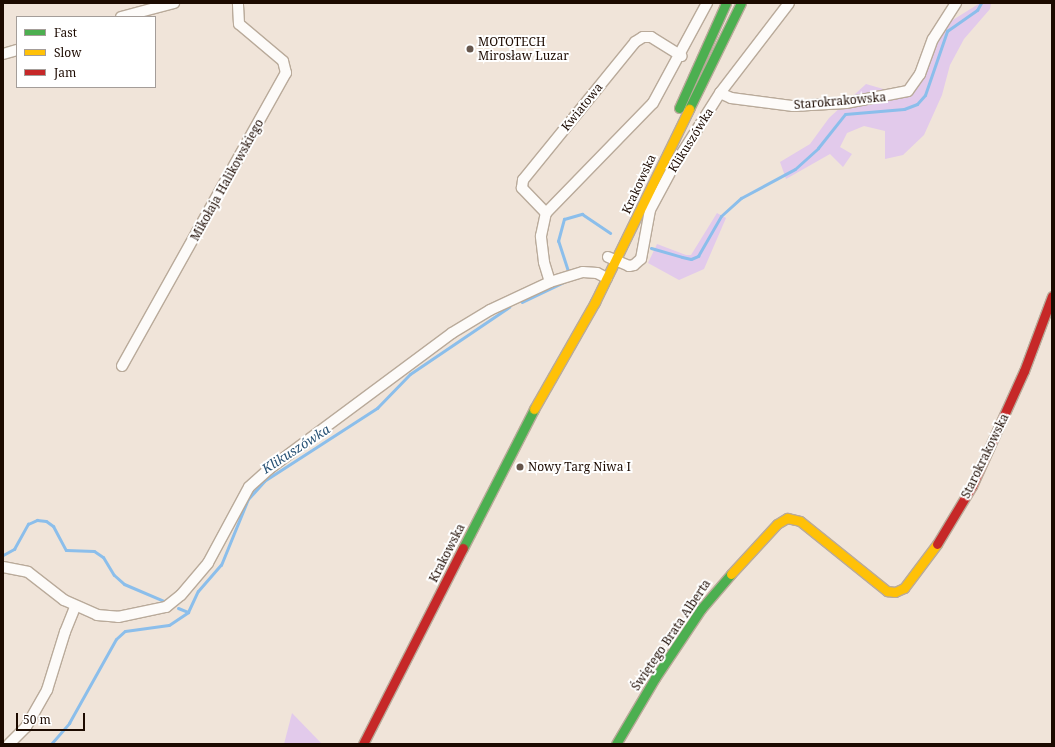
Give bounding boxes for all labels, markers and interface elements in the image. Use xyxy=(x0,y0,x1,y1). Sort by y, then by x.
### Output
legend xyxy=(16,16,156,88)
text: Fast xyxy=(54,24,77,41)
place label: MOTOTECH Mirosław Luzar xyxy=(478,35,569,63)
text: Slow xyxy=(54,44,82,61)
marker: MOTOTECH Mirosław Luzar xyxy=(465,44,475,54)
text: Jam xyxy=(54,64,76,81)
street label: Kwiatowa xyxy=(558,80,606,134)
street label: Starokrakowska xyxy=(793,90,887,112)
street label: Klikuszówka xyxy=(666,105,716,175)
street label: Mikołaja Halikowskiego xyxy=(188,117,266,243)
street label: Krakowska xyxy=(619,152,659,216)
street label: Starokrakowska xyxy=(958,411,1012,501)
water label: Klikuszówka xyxy=(259,421,333,477)
place label: Nowy Targ Niwa I xyxy=(528,460,631,474)
marker: Nowy Targ Niwa I xyxy=(515,462,525,472)
street label: Krakowska xyxy=(426,521,468,585)
street label: Świętego Brata Alberta xyxy=(628,577,714,693)
scale bar xyxy=(18,705,87,731)
text: 50 m xyxy=(23,711,51,728)

